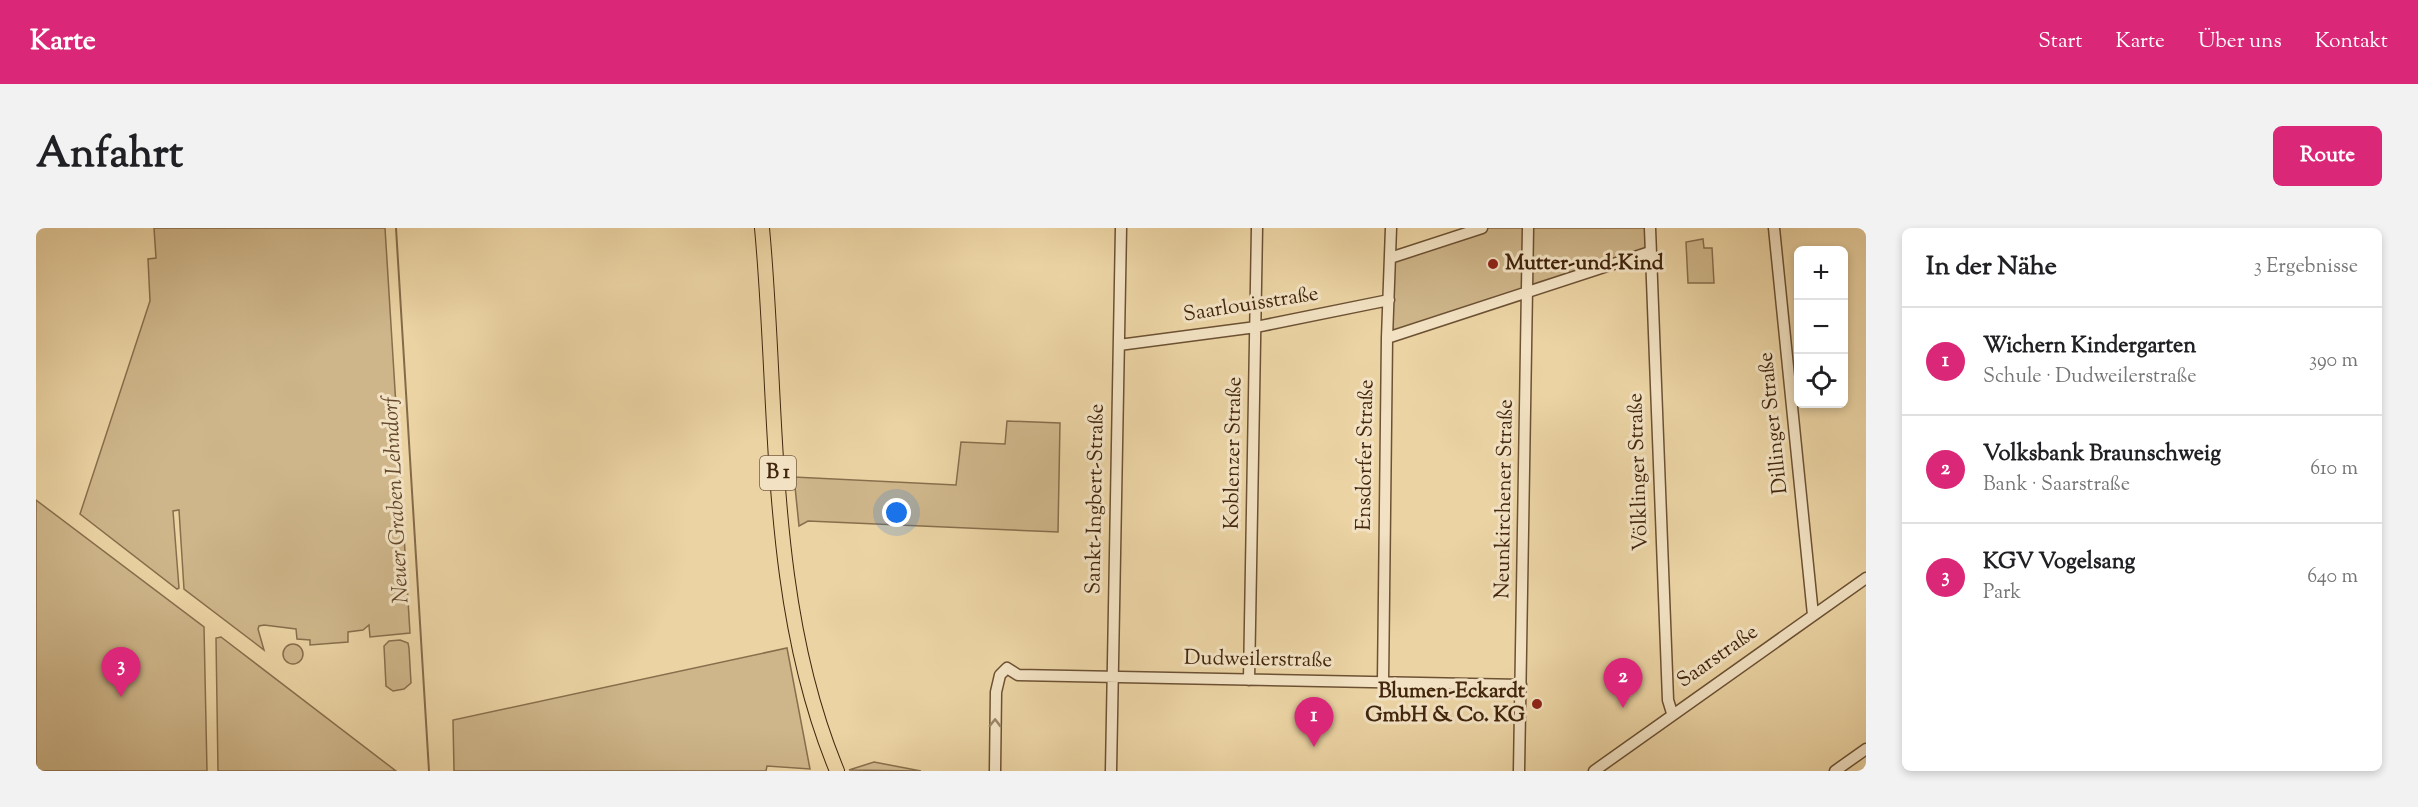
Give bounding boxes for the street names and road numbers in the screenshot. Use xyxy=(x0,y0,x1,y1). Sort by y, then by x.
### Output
street label: Saarlouisstraße xyxy=(1181,279,1321,331)
street label: Dillinger Straße xyxy=(1752,350,1796,496)
street label: Koblenzer Straße xyxy=(1218,376,1250,530)
street label: Ensdorfer Straße xyxy=(1350,379,1382,531)
street label: Völklinger Straße xyxy=(1621,392,1657,552)
street label: Neunkirchener Straße xyxy=(1488,399,1522,599)
street label: Sankt-Ingbert-Straße xyxy=(1079,403,1113,595)
road number: B 1 xyxy=(760,456,796,490)
street label: Saarstraße xyxy=(1671,618,1765,696)
street label: Dudweilerstraße xyxy=(1184,644,1332,676)

